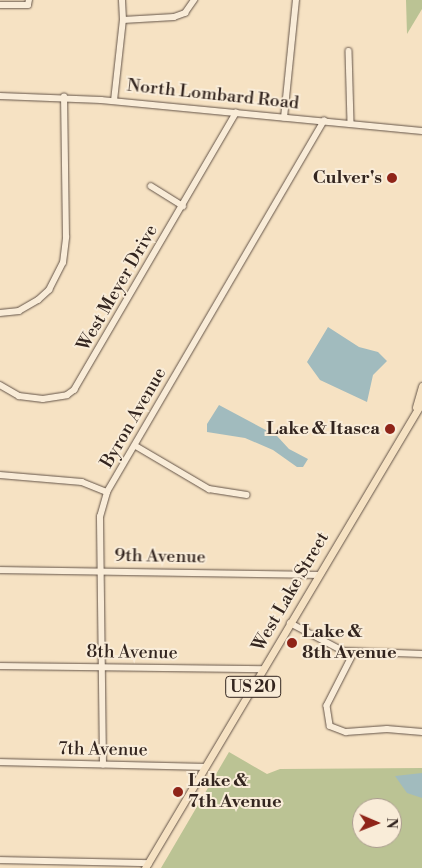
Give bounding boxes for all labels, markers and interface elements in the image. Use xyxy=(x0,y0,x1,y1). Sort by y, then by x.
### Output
street label: North Lombard Road xyxy=(126,75,300,115)
place label: Culver's xyxy=(313,167,382,189)
marker: Culver's xyxy=(386,172,398,184)
street label: West Meyer Drive xyxy=(73,221,163,355)
street label: Byron Avenue xyxy=(97,364,171,472)
place label: Lake & Itasca xyxy=(266,418,380,440)
marker: Lake & Itasca xyxy=(384,423,396,435)
street label: West Lake Street xyxy=(248,528,334,656)
street label: 9th Avenue xyxy=(114,545,206,569)
place label: Lake & 8th Avenue xyxy=(302,622,397,664)
marker: Lake & 8th Avenue xyxy=(286,637,298,649)
street label: 8th Avenue xyxy=(86,641,178,665)
road number: US 20 xyxy=(224,674,282,700)
street label: 7th Avenue xyxy=(58,738,148,762)
place label: Lake & 7th Avenue xyxy=(188,771,282,814)
marker: Lake & 7th Avenue xyxy=(172,786,184,798)
north arrow xyxy=(352,798,402,848)
text: N xyxy=(382,818,400,829)

